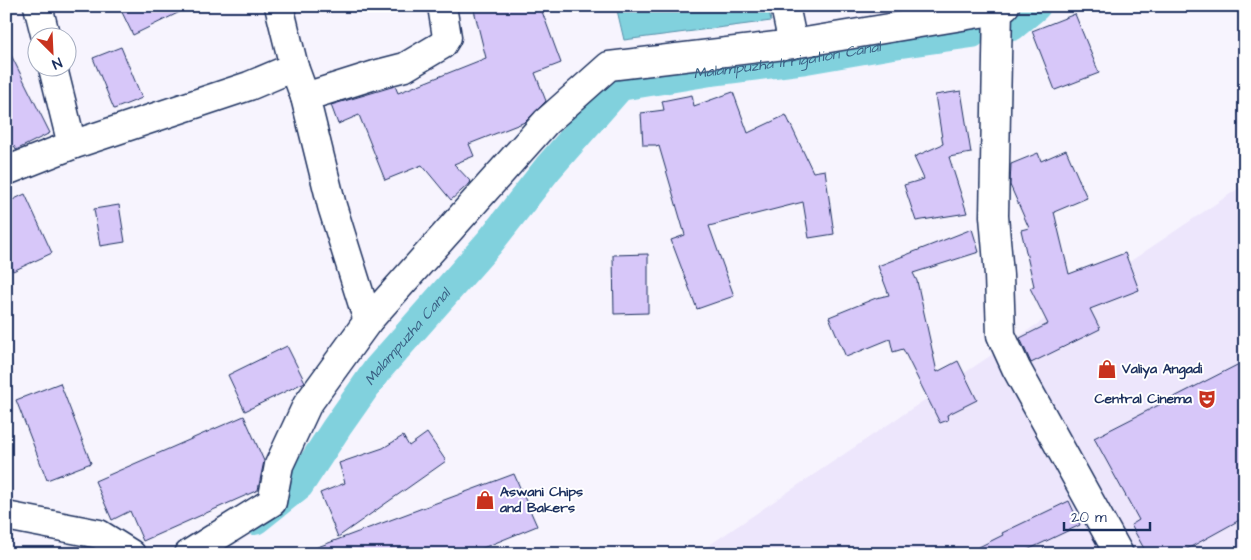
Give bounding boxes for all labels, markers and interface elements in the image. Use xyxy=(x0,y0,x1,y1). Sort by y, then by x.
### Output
north arrow xyxy=(28,28,78,78)
water label: Malampuzha Irrigation Canal xyxy=(692,36,884,84)
text: N xyxy=(49,52,65,74)
water label: Malampuzha Canal xyxy=(359,282,456,389)
shop icon: Valiya Angadi xyxy=(1096,358,1118,380)
place label: Valiya Angadi xyxy=(1121,359,1203,380)
theatre icon: Central Cinema xyxy=(1196,388,1218,410)
place label: Central Cinema xyxy=(1095,389,1193,409)
place label: Aswani Chips and Bakers xyxy=(499,482,583,518)
shop icon: Aswani Chips and Bakers xyxy=(474,489,496,511)
scale bar xyxy=(1064,500,1150,532)
text: 20 m xyxy=(1071,507,1107,528)

